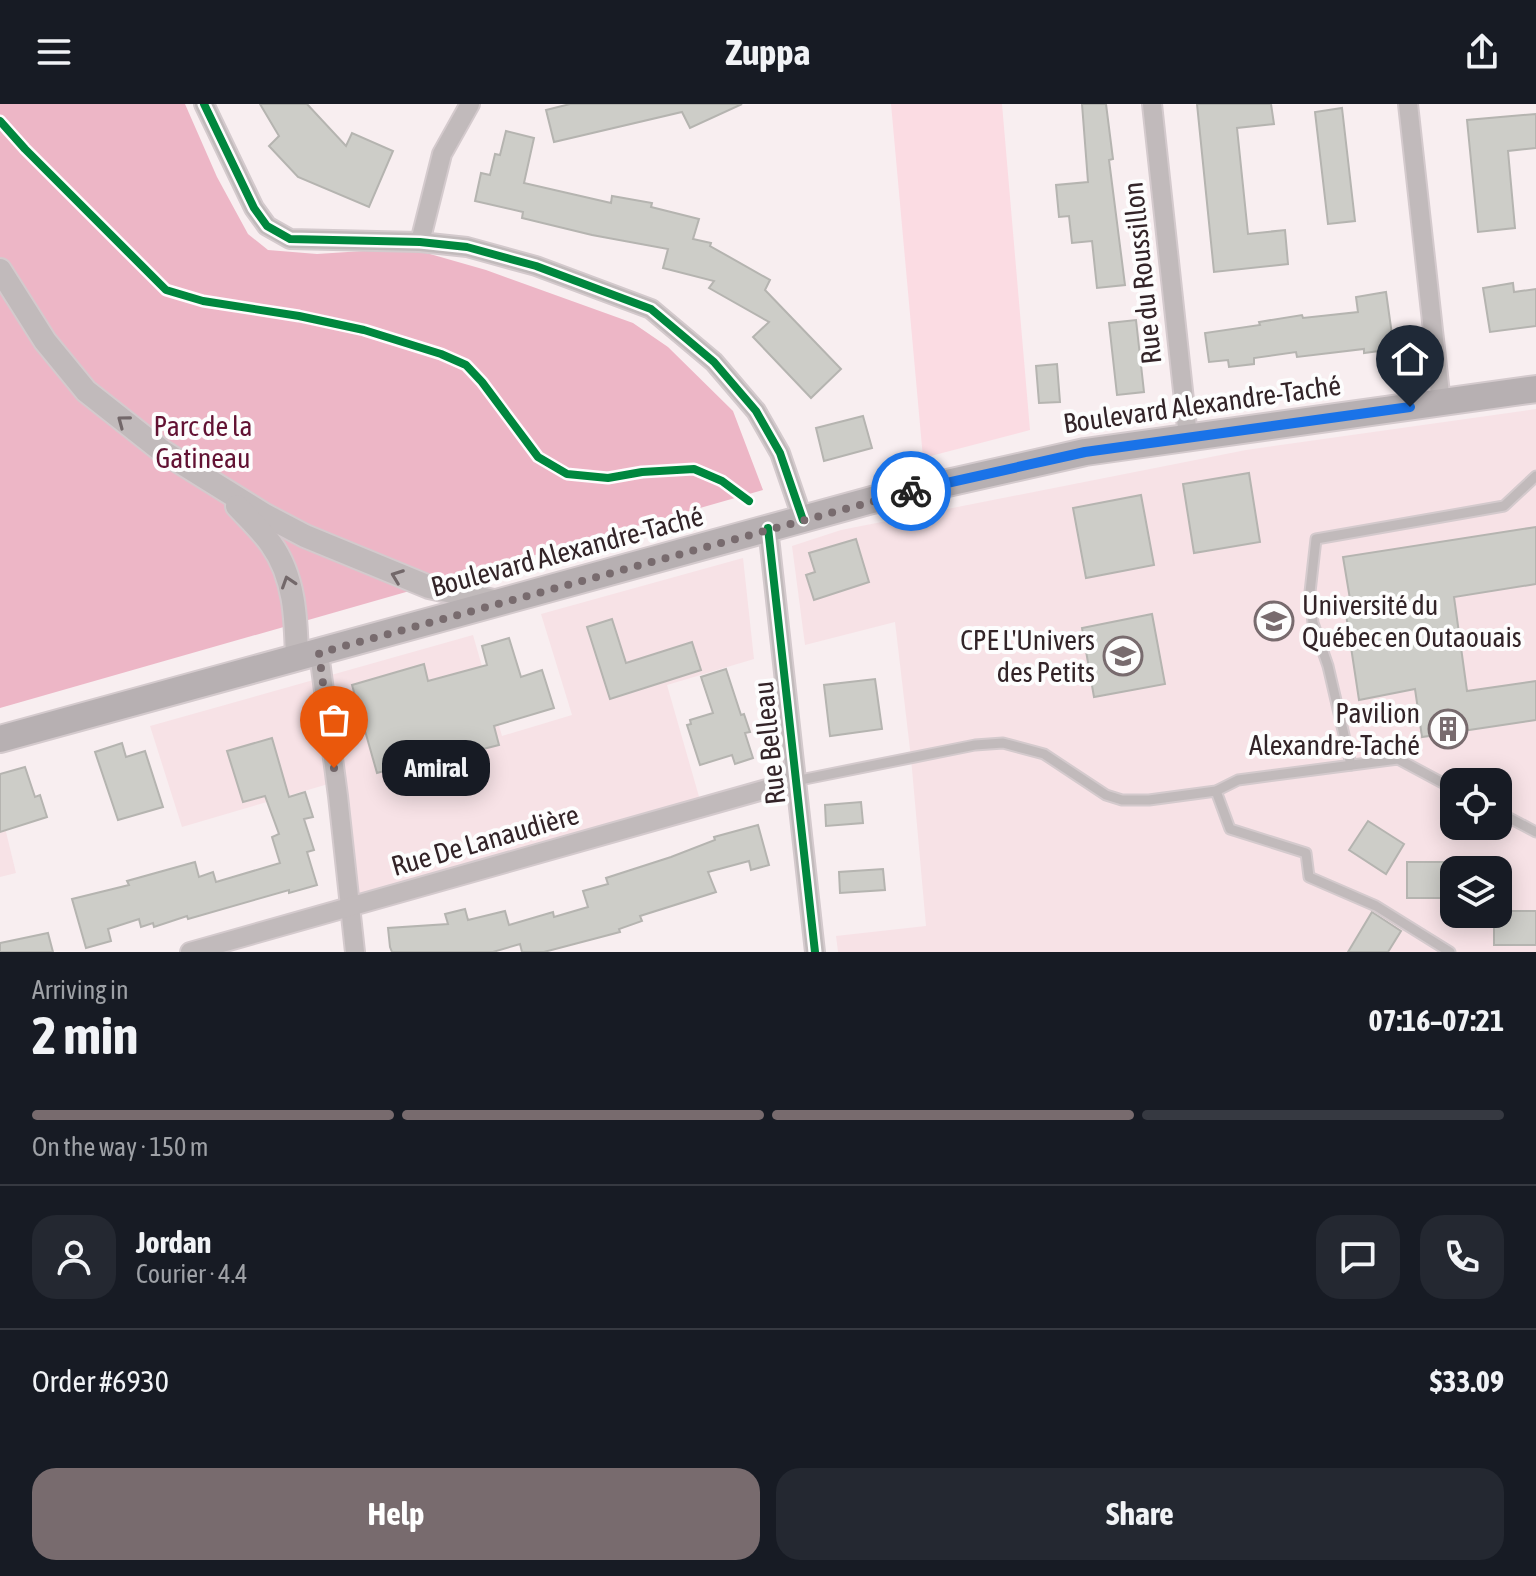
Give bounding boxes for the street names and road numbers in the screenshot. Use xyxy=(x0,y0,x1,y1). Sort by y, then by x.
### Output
street label: Rue du Roussillon xyxy=(1117,180,1167,366)
street label: Boulevard Alexandre-Taché xyxy=(1061,369,1343,439)
street label: Boulevard Alexandre-Taché xyxy=(428,499,706,603)
street label: Rue Belleau xyxy=(747,680,791,806)
street label: Rue De Lanaudière xyxy=(387,798,583,882)

